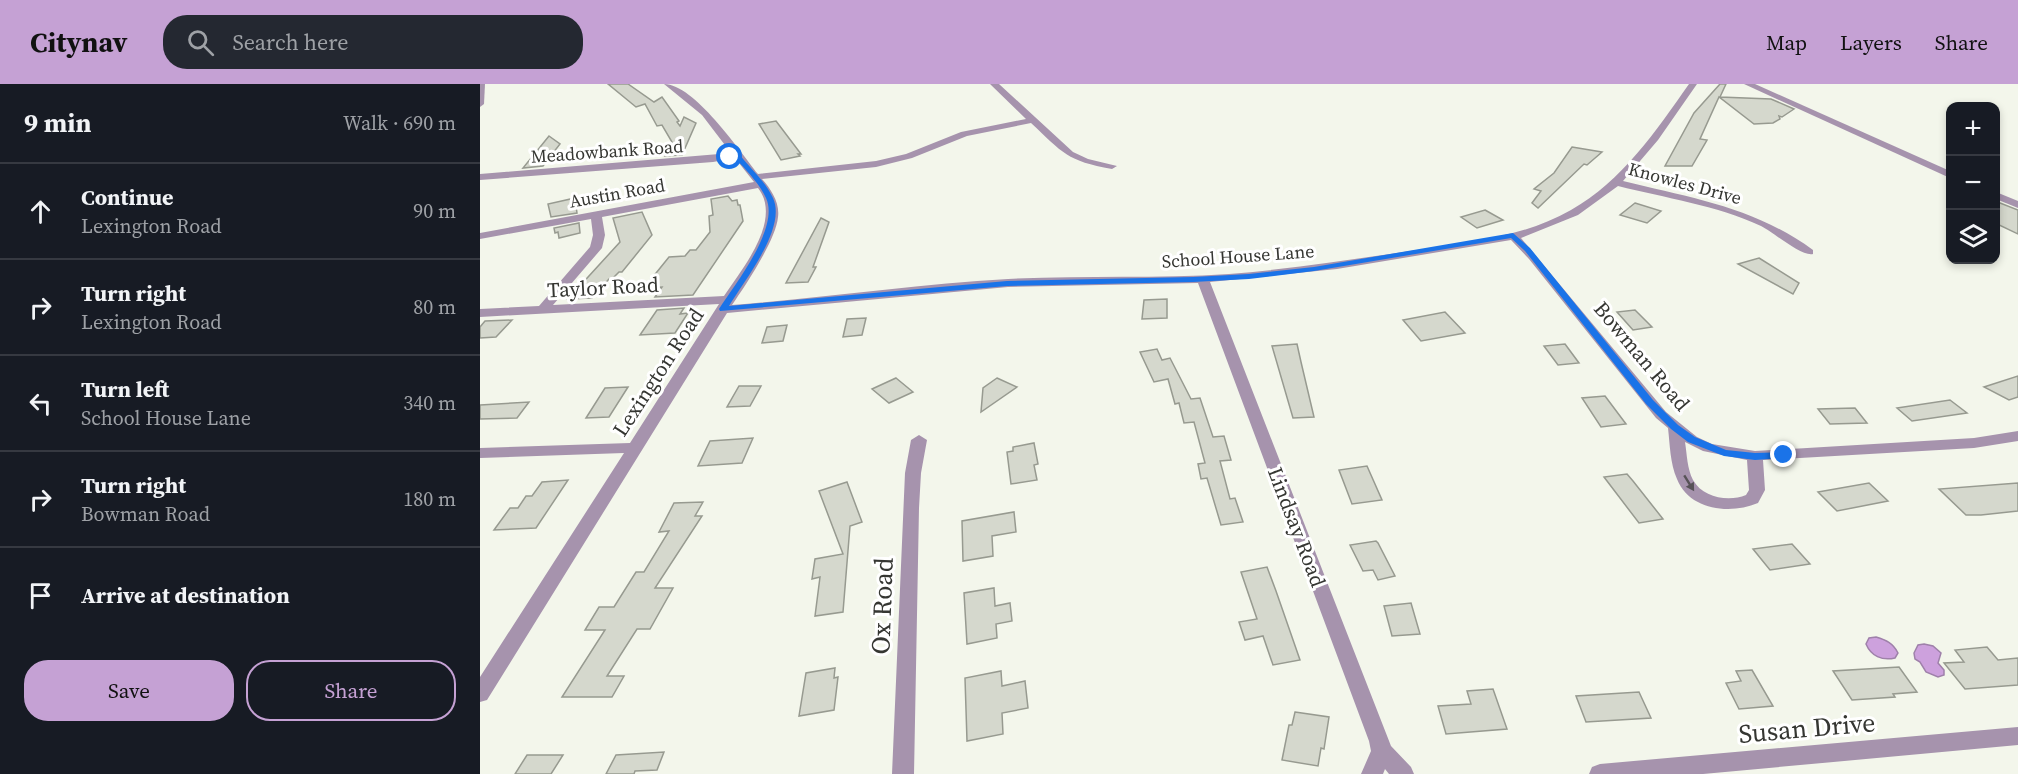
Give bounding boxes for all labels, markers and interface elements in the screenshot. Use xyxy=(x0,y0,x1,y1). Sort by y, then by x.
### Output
search box xyxy=(163,15,583,69)
text: Citynav xyxy=(30,23,127,61)
icon: search xyxy=(184,26,217,59)
text: Search here xyxy=(232,27,349,57)
text: Map xyxy=(1766,28,1807,57)
text: Layers xyxy=(1840,28,1902,57)
text: Share xyxy=(1935,28,1988,57)
map controls xyxy=(1946,102,2000,264)
button: + xyxy=(1946,102,2000,156)
text: 9 min xyxy=(24,105,91,141)
text: Walk · 690 m xyxy=(343,109,456,137)
street label: Meadowbank Road xyxy=(530,133,684,169)
route start xyxy=(716,143,742,169)
street label: Knowles Drive xyxy=(1626,156,1744,210)
button: − xyxy=(1946,156,2000,210)
street label: Austin Road xyxy=(567,172,667,214)
text: Continue xyxy=(81,182,174,212)
icon: ahead xyxy=(24,195,57,228)
text: 90 m xyxy=(413,197,456,225)
button: layers xyxy=(1946,210,2000,264)
text: Lexington Road xyxy=(81,212,222,240)
street label: School House Lane xyxy=(1161,238,1315,274)
street label: Taylor Road xyxy=(546,270,660,304)
text: Turn right xyxy=(81,278,186,308)
icon: right xyxy=(24,291,57,324)
text: 80 m xyxy=(413,293,456,321)
street label: Bowman Road xyxy=(1587,295,1697,417)
street label: Lexington Road xyxy=(606,302,710,442)
text: Lexington Road xyxy=(81,308,222,336)
text: Turn left xyxy=(81,374,169,404)
icon: left xyxy=(24,387,57,420)
text: 340 m xyxy=(403,389,456,417)
text: School House Lane xyxy=(81,404,251,432)
route end xyxy=(1770,441,1796,467)
street label: Lindsay Road xyxy=(1261,463,1333,591)
text: Turn right xyxy=(81,470,186,500)
one-way arrow xyxy=(1684,475,1695,491)
icon: right xyxy=(24,483,57,516)
text: 180 m xyxy=(403,485,456,513)
text: Bowman Road xyxy=(81,500,210,528)
street label: Ox Road xyxy=(862,557,902,655)
icon: arrive xyxy=(24,579,57,612)
text: Arrive at destination xyxy=(81,580,290,610)
button: Save xyxy=(24,660,234,721)
button: Share xyxy=(246,660,456,721)
street label: Susan Drive xyxy=(1737,704,1877,752)

